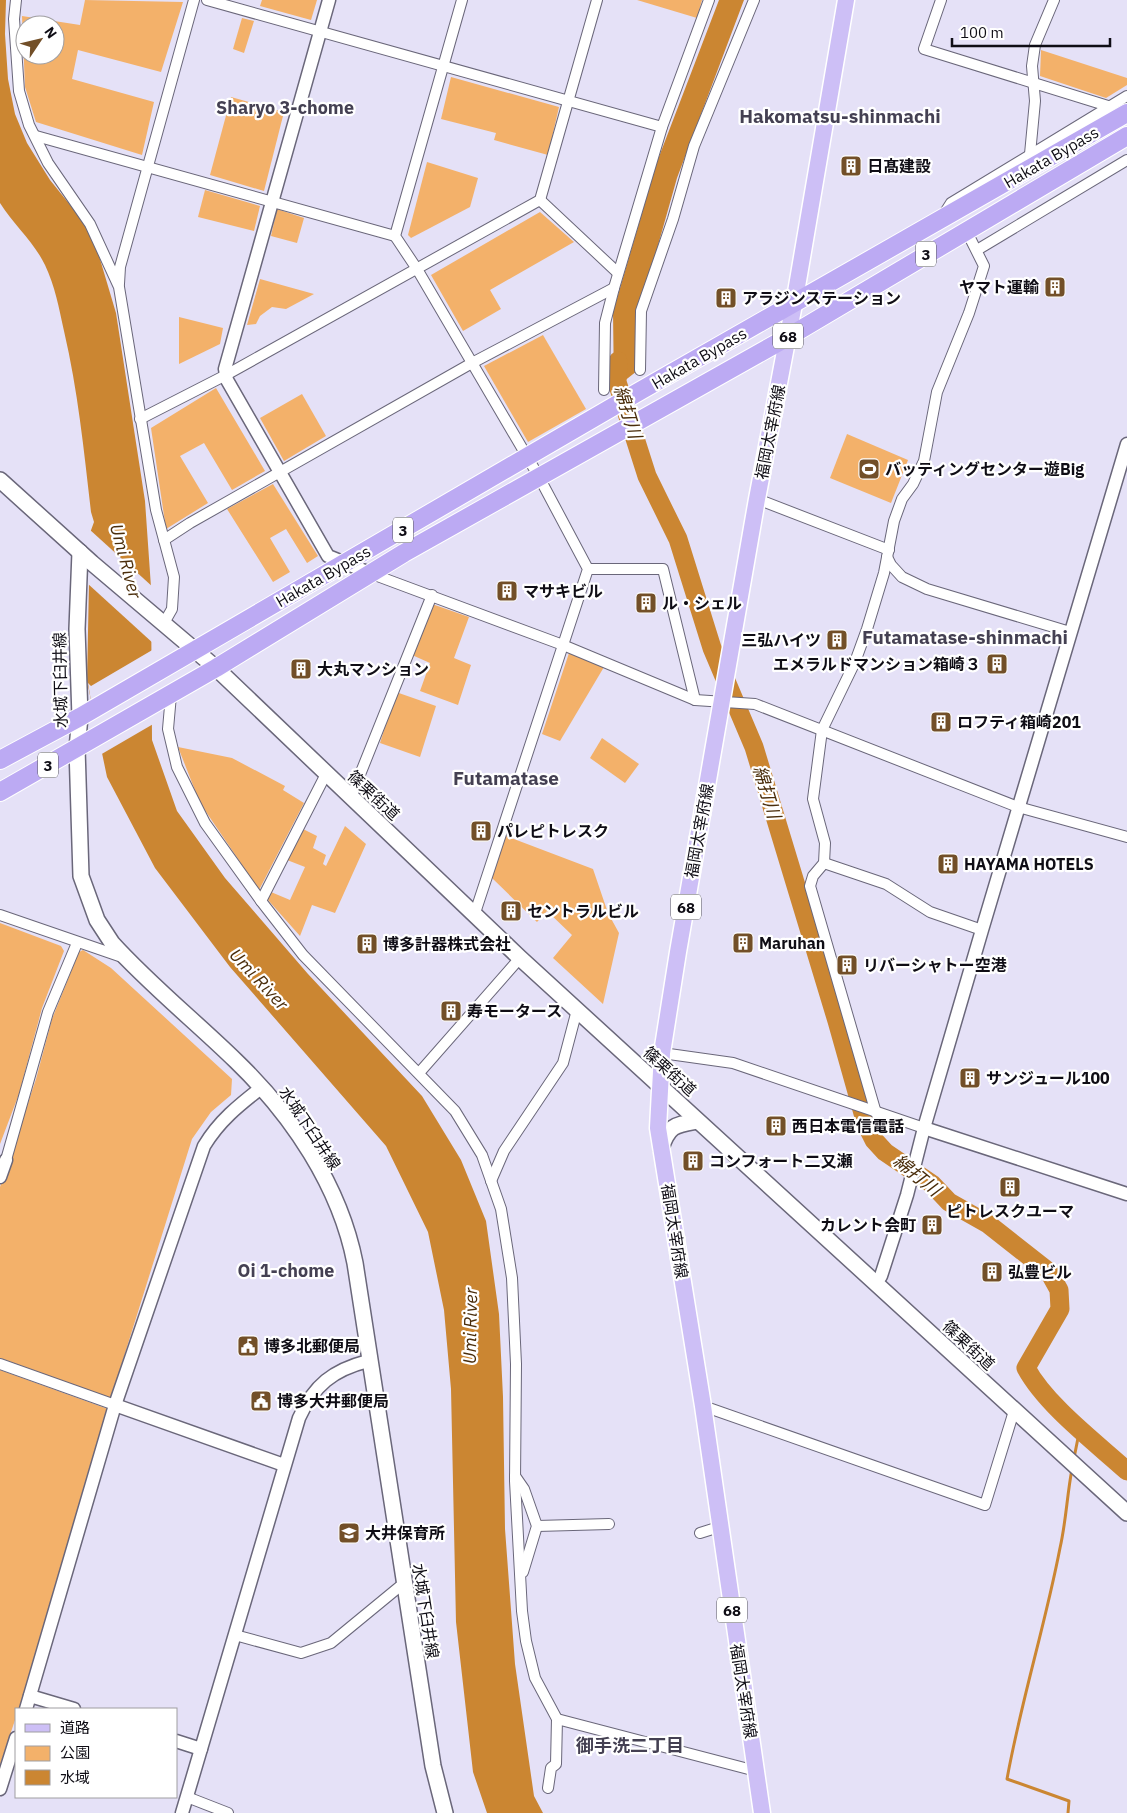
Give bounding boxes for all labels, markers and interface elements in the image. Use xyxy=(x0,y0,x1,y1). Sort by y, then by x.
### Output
north arrow xyxy=(15,15,65,65)
scale bar xyxy=(952,15,1110,47)
text: N xyxy=(40,23,61,42)
text: 100 m xyxy=(960,23,1004,42)
district label: Sharyo 3-chome xyxy=(216,96,354,119)
district label: Hakomatsu-shinmachi xyxy=(739,104,941,128)
street label: Hakata Bypass xyxy=(1000,122,1102,192)
building icon: 日髙建設 xyxy=(839,154,863,178)
place label: 日髙建設 xyxy=(867,156,931,176)
road number: 3 xyxy=(916,242,936,266)
building icon: ヤマト運輸 xyxy=(1043,275,1067,299)
place label: ヤマト運輸 xyxy=(959,277,1039,297)
building icon: アラジンステーション xyxy=(714,286,738,310)
place label: アラジンステーション xyxy=(742,288,901,308)
street label: Hakata Bypass xyxy=(648,323,750,393)
road number: 68 xyxy=(773,324,803,348)
water label: 綿打川 xyxy=(609,383,647,443)
street label: 福岡太宰府線 xyxy=(751,383,789,481)
sports icon: バッティングセンター遊Big xyxy=(857,457,881,481)
place label: バッティングセンター遊Big xyxy=(885,459,1084,479)
road number: 3 xyxy=(393,518,413,542)
water label: Umi River xyxy=(105,521,147,601)
street label: Hakata Bypass xyxy=(272,541,374,611)
building icon: マサキビル xyxy=(495,579,519,603)
place label: マサキビル xyxy=(523,581,603,601)
building icon: ル・シェル xyxy=(634,591,658,615)
place label: ル・シェル xyxy=(662,593,742,613)
district label: Futamatase-shinmachi xyxy=(862,625,1068,649)
building icon: 三弘ハイツ xyxy=(825,628,849,652)
place label: 三弘ハイツ xyxy=(741,630,821,650)
street label: 水城下臼井線 xyxy=(49,632,71,728)
building icon: エメラルドマンション箱崎３ xyxy=(985,652,1009,676)
place label: エメラルドマンション箱崎３ xyxy=(773,654,981,674)
building icon: 大丸マンション xyxy=(289,657,313,681)
place label: 大丸マンション xyxy=(317,659,429,679)
building icon: ロフティ箱崎201 xyxy=(929,710,953,734)
place label: ロフティ箱崎201 xyxy=(957,712,1081,732)
road number: 3 xyxy=(38,752,58,778)
water label: 綿打川 xyxy=(748,763,786,823)
street label: 篠栗街道 xyxy=(344,766,404,824)
district label: Futamatase xyxy=(453,766,559,790)
street label: 福岡太宰府線 xyxy=(681,782,717,880)
building icon: パレピトレスク xyxy=(469,819,493,843)
place label: パレピトレスク xyxy=(497,821,609,841)
building icon: HAYAMA HOTELS xyxy=(936,852,960,876)
place label: HAYAMA HOTELS xyxy=(964,854,1094,874)
road number: 68 xyxy=(671,894,701,920)
building icon: セントラルビル xyxy=(499,899,523,923)
place label: セントラルビル xyxy=(527,901,639,921)
building icon: Maruhan xyxy=(731,931,755,955)
building icon: 博多計器株式会社 xyxy=(355,932,379,956)
place label: Maruhan xyxy=(759,933,825,953)
place label: 博多計器株式会社 xyxy=(383,934,511,954)
water label: Umi River xyxy=(225,943,294,1015)
building icon: リバーシャトー空港 xyxy=(835,953,859,977)
place label: リバーシャトー空港 xyxy=(863,955,1007,975)
building icon: 寿モータース xyxy=(439,999,463,1023)
place label: 寿モータース xyxy=(467,1001,562,1021)
street label: 篠栗街道 xyxy=(640,1042,700,1100)
building icon: サンジュール100 xyxy=(958,1066,982,1090)
place label: サンジュール100 xyxy=(986,1068,1110,1088)
street label: 水城下臼井線 xyxy=(275,1083,345,1173)
building icon: 西日本電信電話 xyxy=(764,1114,788,1138)
place label: 西日本電信電話 xyxy=(792,1116,904,1136)
building icon: コンフォート二又瀬 xyxy=(681,1149,705,1173)
water label: 綿打川 xyxy=(889,1149,947,1202)
place label: コンフォート二又瀬 xyxy=(709,1151,853,1171)
building icon: ピトレスクユーマ xyxy=(998,1175,1022,1199)
street label: 福岡太宰府線 xyxy=(658,1182,692,1280)
place label: ピトレスクユーマ xyxy=(946,1201,1074,1221)
building icon: カレント会町 xyxy=(920,1213,944,1237)
place label: カレント会町 xyxy=(820,1215,916,1235)
district label: Oi 1-chome xyxy=(238,1259,334,1282)
building icon: 弘豊ビル xyxy=(980,1260,1004,1284)
place label: 弘豊ビル xyxy=(1008,1262,1072,1282)
water label: Umi River xyxy=(458,1287,482,1364)
street label: 篠栗街道 xyxy=(939,1316,999,1374)
public building icon: 博多北郵便局 xyxy=(236,1334,260,1358)
place label: 博多北郵便局 xyxy=(264,1336,360,1356)
public building icon: 博多大井郵便局 xyxy=(249,1389,273,1413)
place label: 博多大井郵便局 xyxy=(277,1391,389,1411)
school or university icon: 大井保育所 xyxy=(337,1521,361,1545)
place label: 大井保育所 xyxy=(365,1523,445,1543)
street label: 水城下臼井線 xyxy=(409,1562,443,1660)
road number: 68 xyxy=(717,1598,747,1622)
street label: 福岡太宰府線 xyxy=(727,1642,761,1740)
legend xyxy=(15,1708,178,1798)
text: 道路 xyxy=(60,1718,90,1737)
district label: 御手洗二丁目 xyxy=(575,1734,684,1757)
text: 公園 xyxy=(60,1743,90,1762)
text: 水域 xyxy=(60,1768,90,1787)

